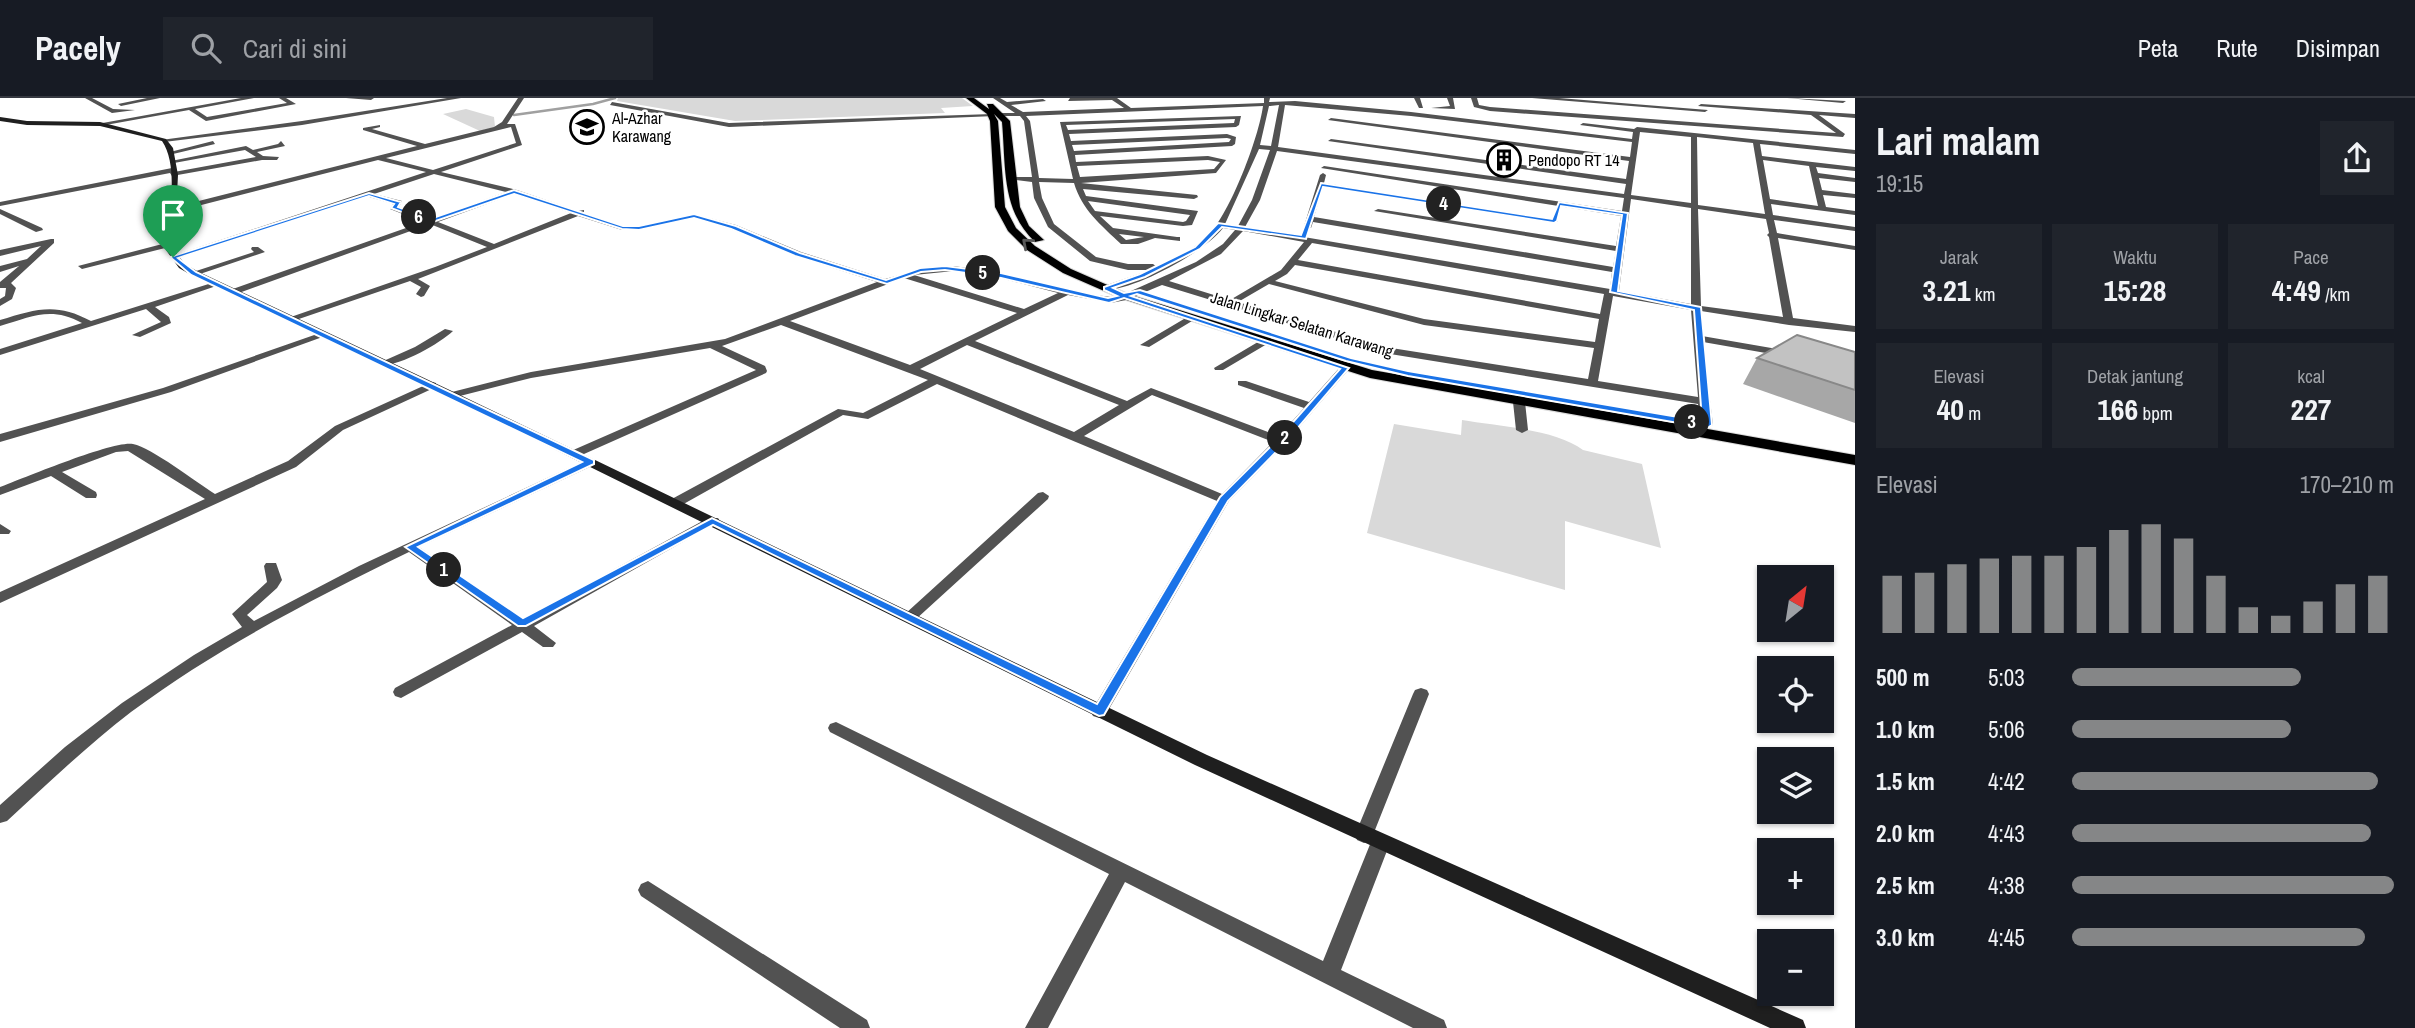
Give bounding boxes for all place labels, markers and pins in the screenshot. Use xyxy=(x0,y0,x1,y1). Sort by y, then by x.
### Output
place label: Al-Azhar Karawang xyxy=(611,107,672,147)
school or university icon: Al-Azhar Karawang xyxy=(568,108,606,146)
building icon: Pendopo RT 14 xyxy=(1485,141,1523,179)
place label: Pendopo RT 14 xyxy=(1528,149,1619,171)
pin xyxy=(143,185,203,257)
pin: 4 xyxy=(1426,186,1462,222)
pin: 6 xyxy=(402,200,436,234)
pin: 5 xyxy=(965,256,1000,290)
pin: 3 xyxy=(1674,404,1710,440)
pin: 2 xyxy=(1268,420,1302,456)
pin: 1 xyxy=(426,552,462,588)

